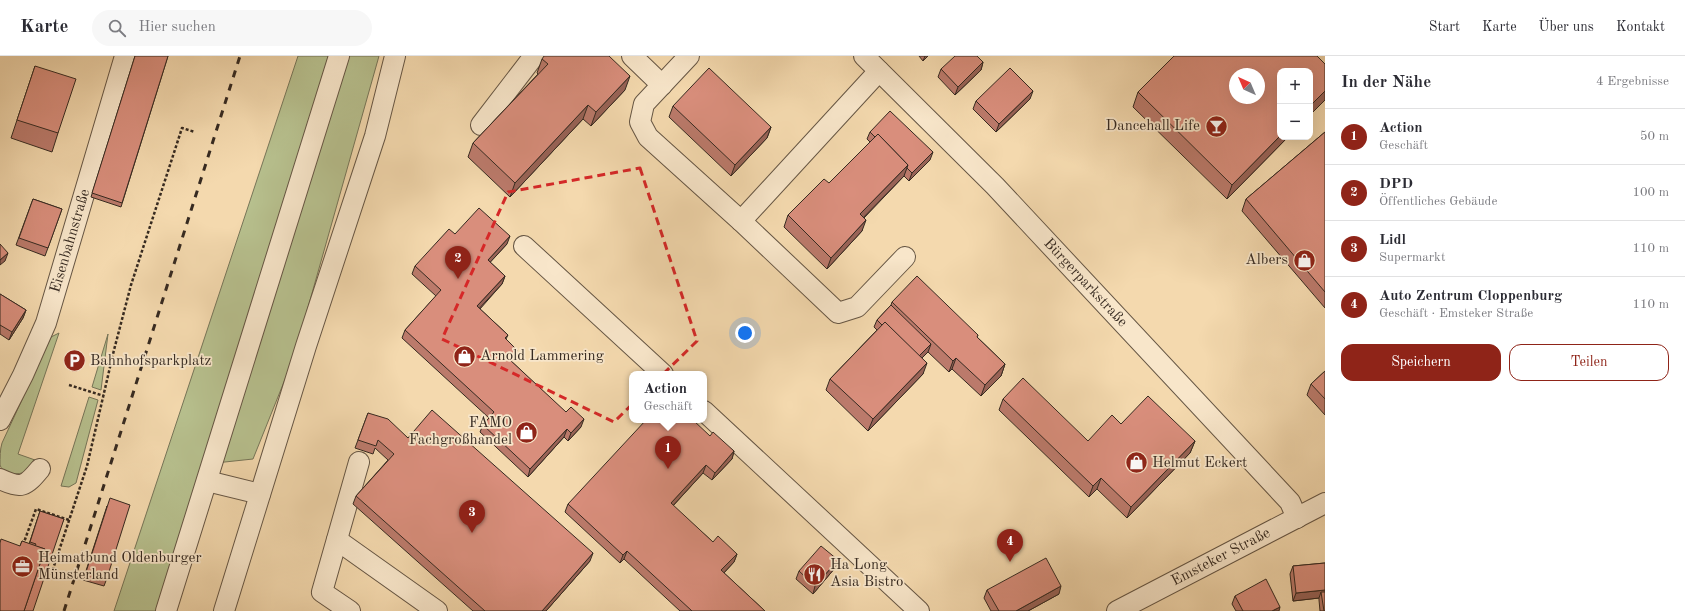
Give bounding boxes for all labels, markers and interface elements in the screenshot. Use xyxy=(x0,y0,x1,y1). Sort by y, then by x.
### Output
search box xyxy=(92,10,372,46)
icon: search xyxy=(106,17,128,39)
text: Karte xyxy=(20,18,68,37)
text: Hier suchen xyxy=(138,20,216,35)
text: Start xyxy=(1429,20,1460,34)
text: Karte xyxy=(1482,20,1517,34)
text: Über uns xyxy=(1539,20,1594,34)
text: Kontakt xyxy=(1616,20,1665,34)
north arrow xyxy=(1229,68,1265,104)
map controls xyxy=(1277,68,1313,140)
button: + xyxy=(1277,68,1313,104)
text: In der Nähe xyxy=(1341,74,1431,91)
text: 4 Ergebnisse xyxy=(1596,75,1669,88)
button: − xyxy=(1277,104,1313,140)
bar icon: Dancehall Life xyxy=(1203,113,1229,139)
place label: Dancehall Life xyxy=(1106,119,1200,134)
text: Action xyxy=(1379,121,1423,136)
text: 1 xyxy=(1350,130,1358,143)
text: 50 m xyxy=(1640,130,1669,143)
text: Geschäft xyxy=(1379,139,1428,152)
text: DPD xyxy=(1379,177,1413,192)
text: 2 xyxy=(1350,186,1358,199)
text: 100 m xyxy=(1632,186,1669,199)
street label: Eisenbahnstraße xyxy=(48,187,93,295)
text: Öffentliches Gebäude xyxy=(1379,195,1497,208)
text: Lidl xyxy=(1379,233,1406,248)
street label: Bürgerparkstraße xyxy=(1041,236,1130,330)
text: 3 xyxy=(1350,242,1358,255)
text: 110 m xyxy=(1632,242,1669,255)
pin: 2 xyxy=(445,246,471,279)
shop icon: Albers xyxy=(1291,247,1317,273)
text: Supermarkt xyxy=(1379,251,1445,264)
place label: Albers xyxy=(1245,253,1288,268)
text: Auto Zentrum Cloppenburg xyxy=(1379,289,1562,304)
text: 4 xyxy=(1350,298,1358,311)
text: 110 m xyxy=(1632,298,1669,311)
text: Geschäft · Emsteker Straße xyxy=(1379,307,1533,320)
your location xyxy=(735,323,755,343)
shop icon: Arnold Lammering xyxy=(452,343,478,369)
button: Speichern xyxy=(1341,344,1501,381)
button: Teilen xyxy=(1509,344,1669,381)
parking icon: Bahnhofsparkplatz xyxy=(62,348,88,374)
place label: Arnold Lammering xyxy=(480,349,604,364)
place label: Bahnhofsparkplatz xyxy=(90,354,211,369)
popup xyxy=(629,371,707,423)
text: Action xyxy=(644,382,687,397)
text: Geschäft xyxy=(644,400,692,413)
place label: FAMO Fachgroßhandel xyxy=(409,416,512,448)
shop icon: FAMO Fachgroßhandel xyxy=(514,419,540,445)
pin: 1 xyxy=(655,436,681,469)
shop icon: Helmut Eckert xyxy=(1123,450,1149,476)
place label: Helmut Eckert xyxy=(1152,456,1247,471)
pin: 3 xyxy=(459,500,485,533)
street label: Emsteker Straße xyxy=(1169,525,1273,589)
pin: 4 xyxy=(997,529,1023,562)
place label: Heimatbund Oldenburger Münsterland xyxy=(38,551,202,583)
office icon: Heimatbund Oldenburger Münsterland xyxy=(10,554,36,580)
place label: Ha Long Asia Bistro xyxy=(830,558,903,590)
restaurant icon: Ha Long Asia Bistro xyxy=(802,561,828,587)

